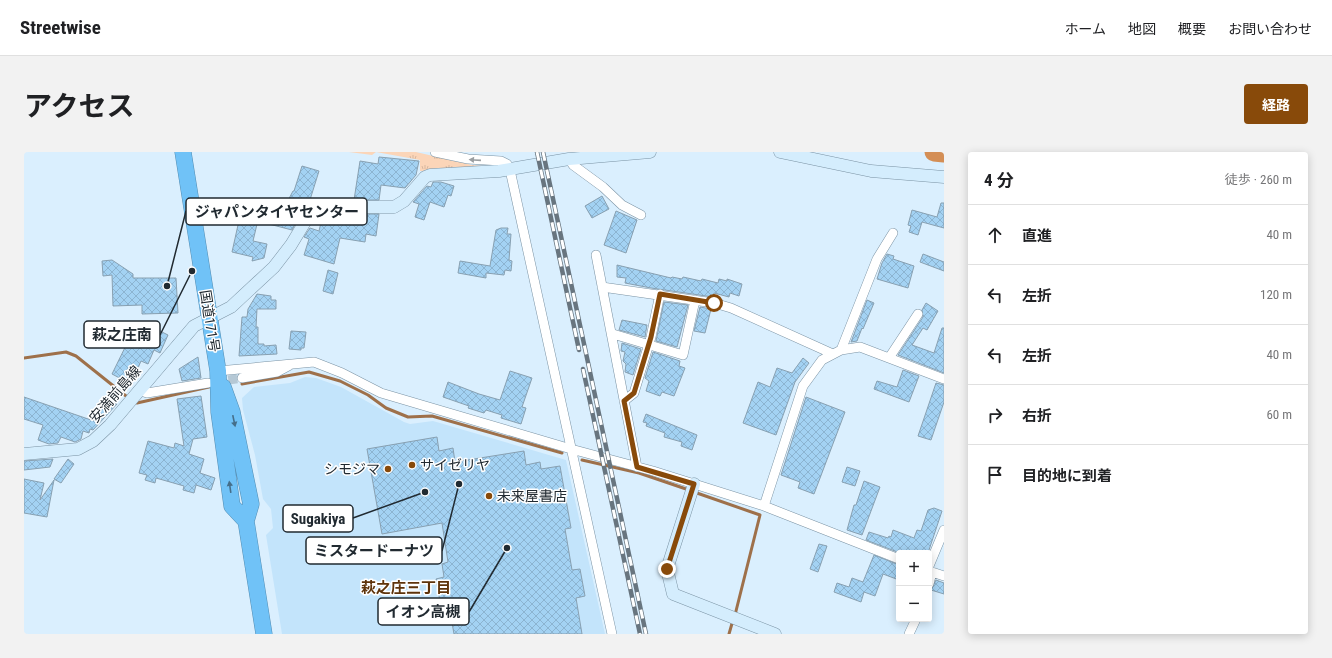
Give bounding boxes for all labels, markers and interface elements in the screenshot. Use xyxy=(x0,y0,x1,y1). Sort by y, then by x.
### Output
text: Streetwise xyxy=(20,16,101,39)
text: ホーム xyxy=(1064,21,1106,37)
text: 地図 xyxy=(1128,21,1156,37)
text: 概要 xyxy=(1178,21,1206,37)
text: お問い合わせ xyxy=(1228,21,1312,37)
button: 経路 xyxy=(1244,84,1308,124)
text: アクセス xyxy=(24,90,135,123)
one-way arrow xyxy=(469,157,481,163)
text: 4 分 xyxy=(984,170,1014,190)
text: 徒歩 · 260 m xyxy=(1225,172,1292,187)
callout: ジャパンタイヤセンター xyxy=(186,198,367,225)
text: ジャパンタイヤセンター xyxy=(195,203,359,221)
icon: ahead xyxy=(984,224,1006,246)
text: 直進 xyxy=(1022,227,1052,245)
text: 40 m xyxy=(1266,227,1292,242)
icon: left xyxy=(984,284,1006,306)
text: 左折 xyxy=(1022,287,1052,305)
text: 120 m xyxy=(1260,287,1292,302)
street label: 国道171号 xyxy=(197,289,223,353)
route start xyxy=(705,294,723,312)
callout: 萩之庄南 xyxy=(84,321,160,348)
text: 萩之庄南 xyxy=(92,326,152,344)
icon: left xyxy=(984,344,1006,366)
text: 左折 xyxy=(1022,347,1052,365)
text: 40 m xyxy=(1266,347,1292,362)
street label: 安満前島線 xyxy=(86,362,144,426)
icon: right xyxy=(984,404,1006,426)
text: 右折 xyxy=(1022,407,1052,425)
text: 60 m xyxy=(1266,407,1292,422)
one-way arrow xyxy=(231,415,237,427)
place label: サイゼリヤ xyxy=(420,457,490,473)
marker: サイゼリヤ xyxy=(407,460,417,470)
place label: シモジマ xyxy=(324,461,380,477)
marker: シモジマ xyxy=(383,464,393,474)
icon: arrive xyxy=(984,464,1006,486)
text: 目的地に到着 xyxy=(1022,467,1112,485)
one-way arrow xyxy=(227,481,233,493)
place label: 未来屋書店 xyxy=(497,488,567,504)
marker: 未来屋書店 xyxy=(484,491,494,501)
callout: Sugakiya xyxy=(283,505,353,532)
text: Sugakiya xyxy=(291,510,345,528)
callout: ミスタードーナツ xyxy=(306,537,442,564)
text: ミスタードーナツ xyxy=(314,542,434,560)
map controls xyxy=(896,550,932,622)
button: + xyxy=(896,550,932,586)
route end xyxy=(658,560,676,578)
district label: 萩之庄三丁目 xyxy=(361,579,451,597)
button: − xyxy=(896,586,932,622)
callout: イオン高槻 xyxy=(378,598,469,625)
text: イオン高槻 xyxy=(385,603,461,621)

